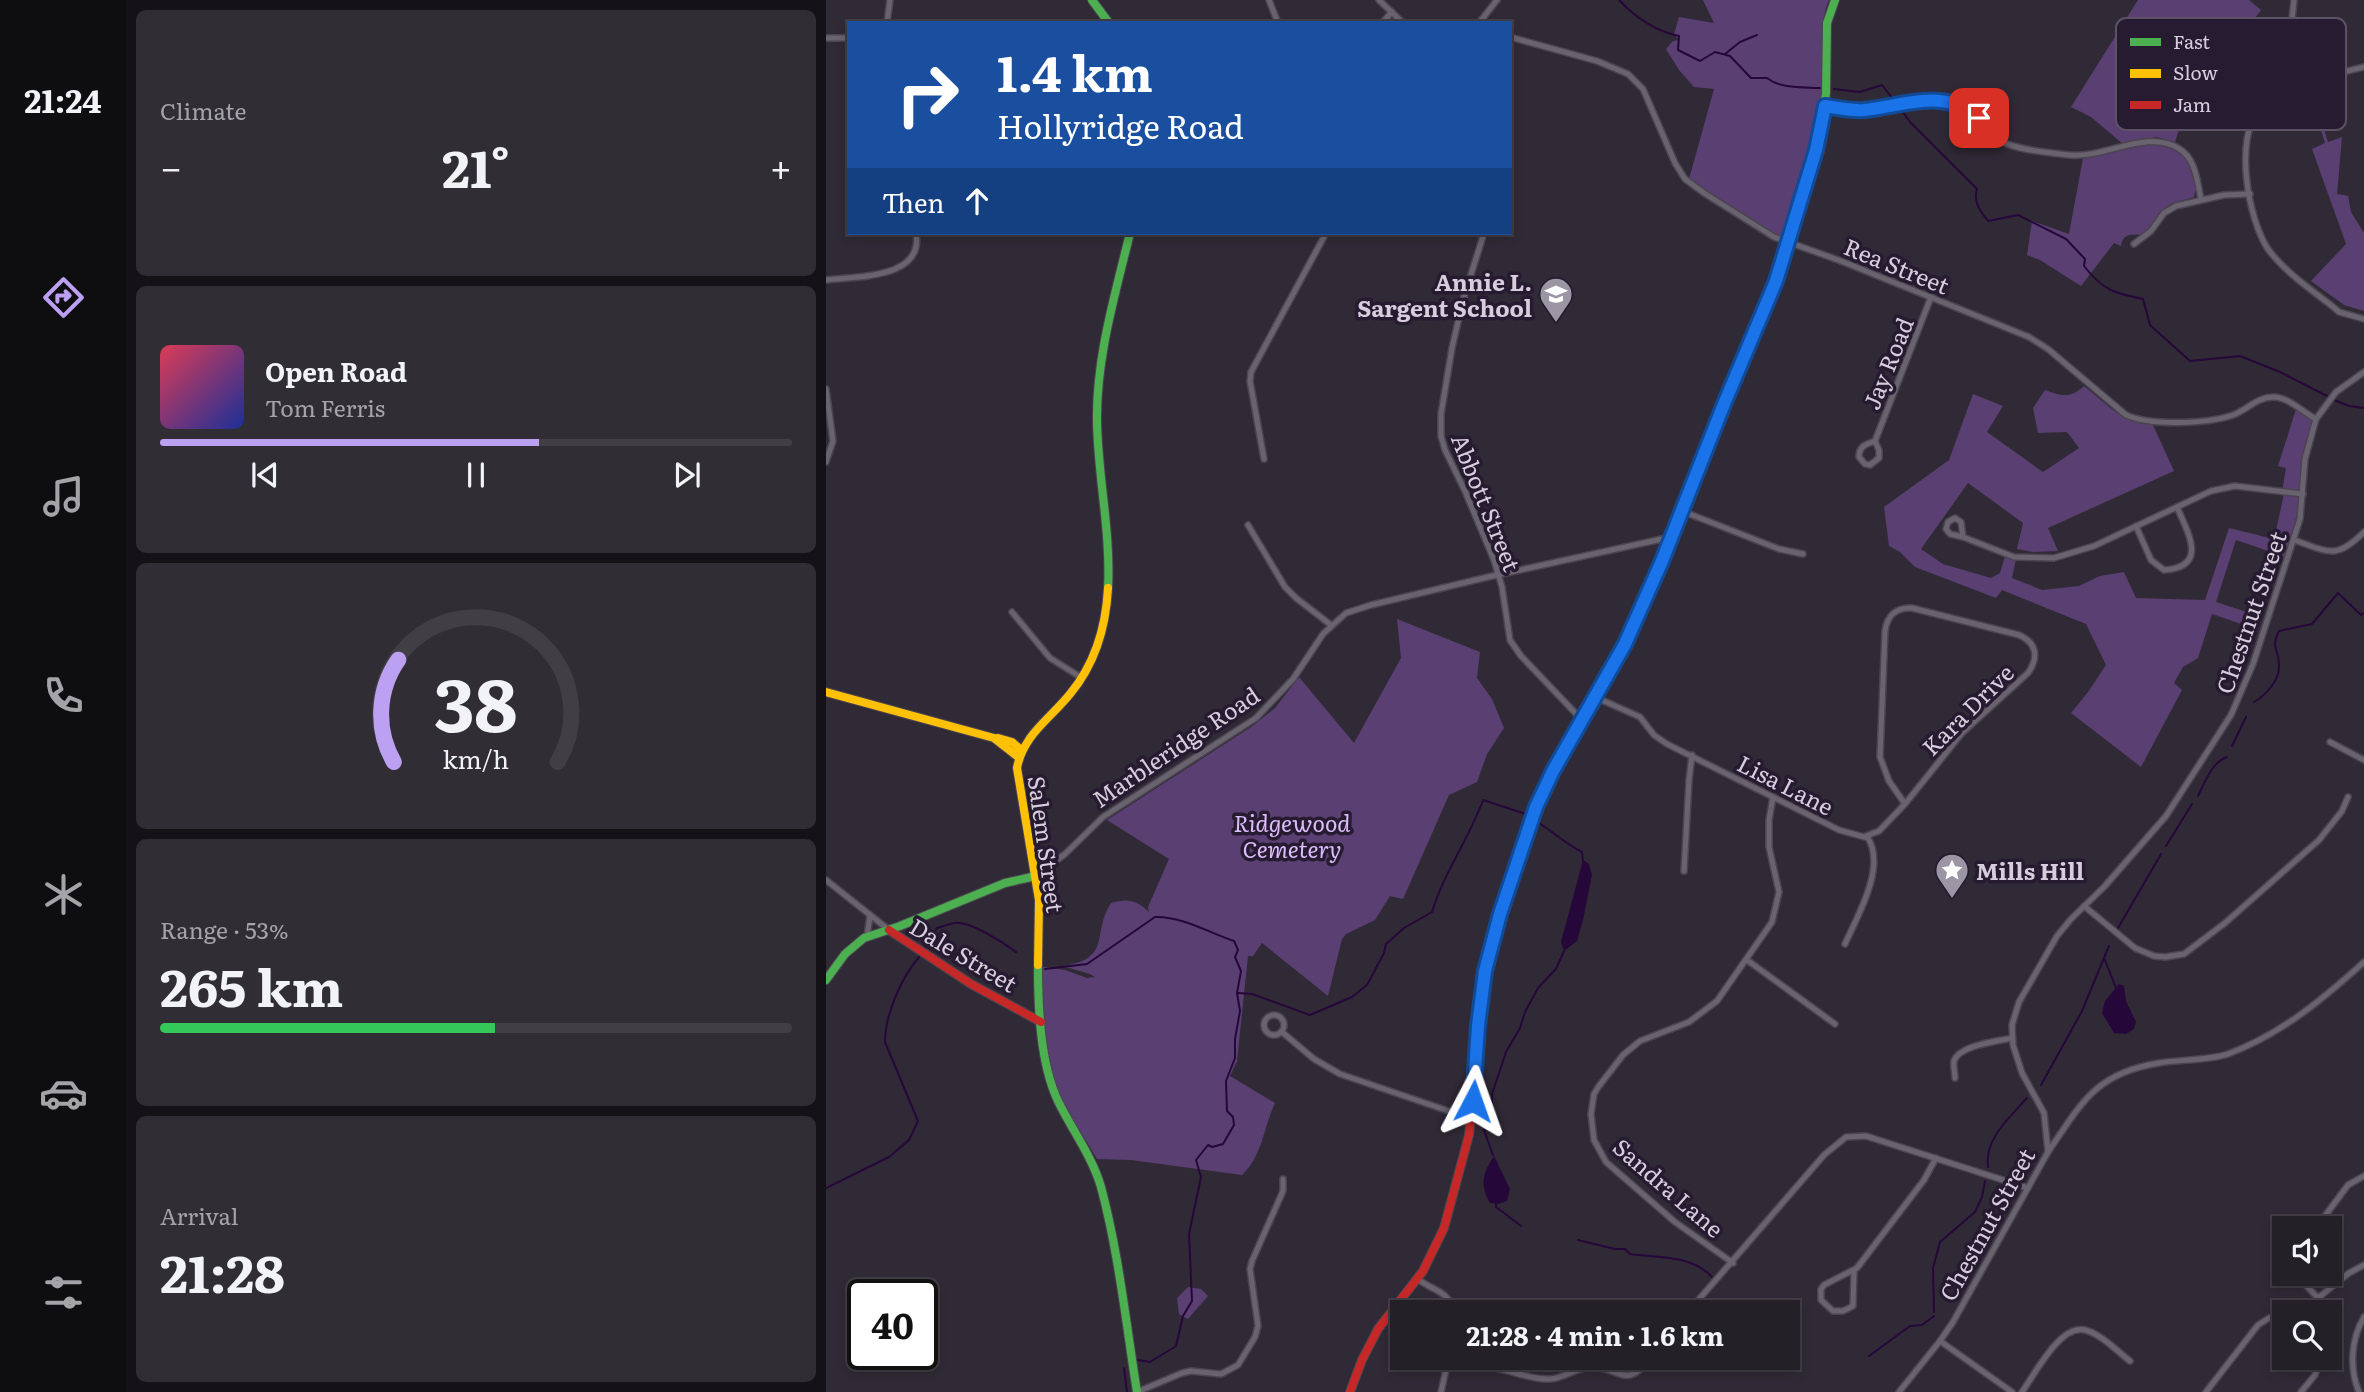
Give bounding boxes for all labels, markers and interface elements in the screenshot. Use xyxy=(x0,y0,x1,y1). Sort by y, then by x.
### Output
legend xyxy=(2116,18,2346,130)
text: Fast xyxy=(2173,27,2210,55)
text: 1.4 km xyxy=(997,34,1153,107)
icon: right xyxy=(882,49,973,140)
text: Slow xyxy=(2173,58,2218,86)
text: 21:24 xyxy=(24,75,102,123)
pin xyxy=(1949,88,2009,148)
text: Jam xyxy=(2173,90,2211,118)
text: Climate xyxy=(160,93,246,127)
icon: arrive xyxy=(1960,99,1998,137)
text: Hollyridge Road xyxy=(997,101,1244,149)
text: 21° xyxy=(442,127,510,204)
text: − xyxy=(160,137,182,194)
text: + xyxy=(770,137,792,194)
text: Then xyxy=(882,182,944,221)
icon: ahead xyxy=(958,182,996,220)
street label: Rea Street xyxy=(1839,228,1955,302)
place label: Annie L. Sargent School xyxy=(1357,264,1532,324)
icon: directions xyxy=(39,273,88,322)
school or university icon: Annie L. Sargent School xyxy=(1537,275,1575,324)
street label: Jay Road xyxy=(1853,312,1921,414)
text: Open Road xyxy=(265,351,407,390)
text: Tom Ferris xyxy=(265,390,385,424)
street label: Abbott Street xyxy=(1444,428,1530,577)
icon: previous xyxy=(246,456,284,494)
icon: pause xyxy=(457,456,495,494)
icon: next xyxy=(668,456,706,494)
icon: music xyxy=(39,472,88,521)
street label: Chestnut Street xyxy=(2206,526,2294,698)
text: 38 xyxy=(434,646,518,754)
street label: Kara Drive xyxy=(1913,655,2021,763)
icon: phone xyxy=(39,671,88,720)
street label: Marbleridge Road xyxy=(1085,677,1265,815)
text: km/h xyxy=(443,740,509,777)
street label: Lisa Lane xyxy=(1732,745,1840,823)
street label: Salem Street xyxy=(1021,773,1074,915)
park label: Ridgewood Cemetery xyxy=(1233,805,1351,865)
place icon: Mills Hill xyxy=(1933,851,1971,900)
place label: Mills Hill xyxy=(1976,853,2084,887)
icon: climate xyxy=(39,870,88,919)
street label: Dale Street xyxy=(904,909,1025,1000)
text: Range · 53% xyxy=(160,912,289,946)
text: 265 km xyxy=(160,946,343,1023)
position arrow xyxy=(1436,1064,1510,1138)
icon: car xyxy=(39,1069,88,1118)
street label: Sandra Lane xyxy=(1606,1129,1732,1245)
street label: Chestnut Street xyxy=(1930,1141,2042,1306)
text: Arrival xyxy=(160,1198,239,1232)
map controls xyxy=(2272,1216,2342,1370)
button: sound xyxy=(2272,1216,2342,1286)
text: 21:28 xyxy=(160,1232,285,1309)
icon: filters xyxy=(39,1268,88,1317)
speed limit sign: 40 xyxy=(847,1279,938,1370)
button: search xyxy=(2272,1300,2342,1370)
text: 21:28 · 4 min · 1.6 km xyxy=(1466,1315,1724,1354)

